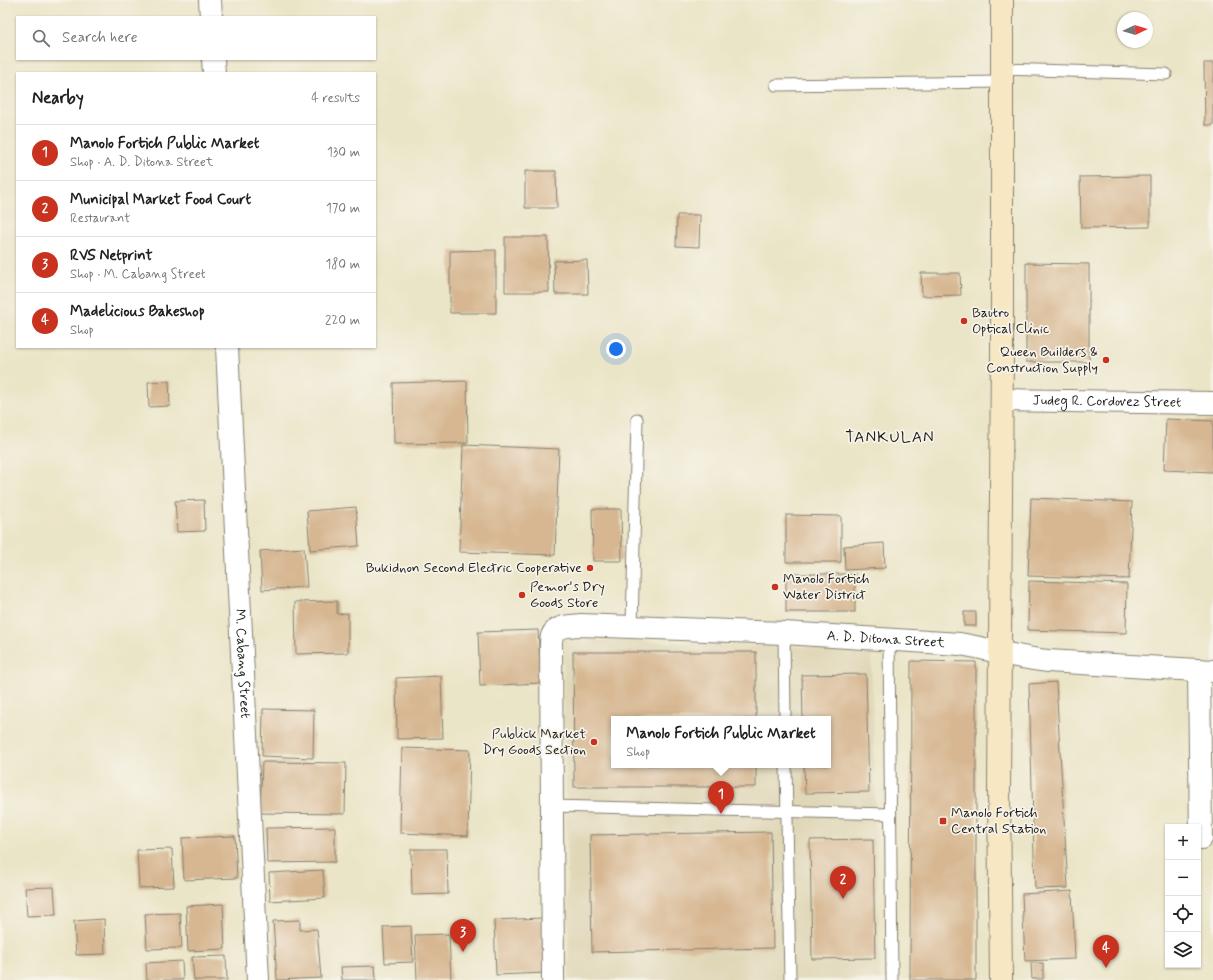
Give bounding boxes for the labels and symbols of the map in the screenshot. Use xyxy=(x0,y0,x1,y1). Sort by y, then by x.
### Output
north arrow xyxy=(1117,12,1153,48)
place label: Bautro Optical Clinic xyxy=(972,304,1050,338)
marker: Bautro Optical Clinic xyxy=(959,316,969,326)
your location xyxy=(606,339,626,359)
place label: Queen Builders & Construction Supply xyxy=(986,343,1098,377)
marker: Queen Builders & Construction Supply xyxy=(1101,355,1111,365)
street label: Judeg R. Cordovez Street xyxy=(1032,391,1181,412)
district label: TANKULAN xyxy=(845,427,935,448)
place label: Bukidnon Second Electric Cooperative xyxy=(366,559,582,577)
marker: Bukidnon Second Electric Cooperative xyxy=(585,563,595,573)
place label: Manolo Fortich Water District xyxy=(783,570,870,604)
place label: Pemor's Dry Goods Store xyxy=(530,578,605,612)
marker: Manolo Fortich Water District xyxy=(770,582,780,592)
marker: Pemor's Dry Goods Store xyxy=(517,590,527,600)
street label: M. Cabang Street xyxy=(231,608,254,719)
street label: A. D. Ditona Street xyxy=(826,627,946,652)
place label: Publick Market Dry Goods Section xyxy=(482,725,586,759)
marker: Publick Market Dry Goods Section xyxy=(589,737,599,747)
pin: 1 xyxy=(708,781,734,814)
place label: Manolo Fortich Central Station xyxy=(951,804,1046,838)
marker: Manolo Fortich Central Station xyxy=(938,816,948,826)
pin: 2 xyxy=(830,866,856,899)
pin: 3 xyxy=(450,919,476,952)
pin: 4 xyxy=(1093,935,1119,968)

